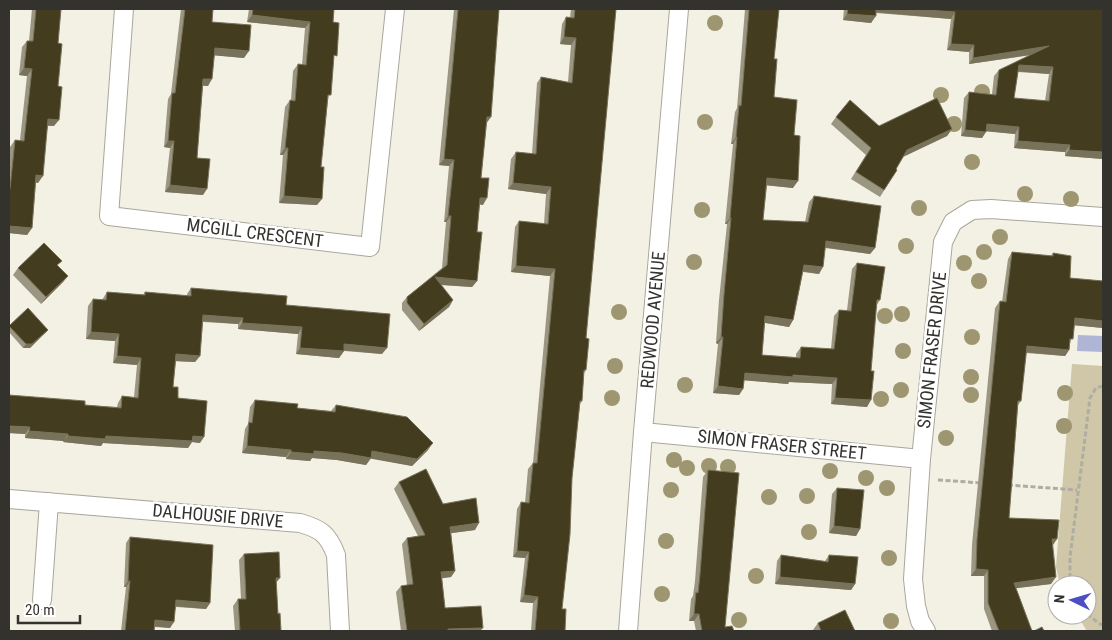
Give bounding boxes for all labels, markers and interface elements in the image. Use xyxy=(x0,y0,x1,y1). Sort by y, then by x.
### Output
street label: MCGILL CRESCENT xyxy=(185,214,325,251)
street label: REDWOOD AVENUE xyxy=(636,251,669,389)
street label: SIMON FRASER DRIVE xyxy=(913,271,950,429)
street label: SIMON FRASER STREET xyxy=(697,425,868,464)
street label: DALHOUSIE DRIVE xyxy=(152,499,284,532)
north arrow xyxy=(1047,575,1097,625)
scale bar xyxy=(18,592,80,624)
text: N xyxy=(1051,594,1067,604)
text: 20 m xyxy=(25,601,55,619)

